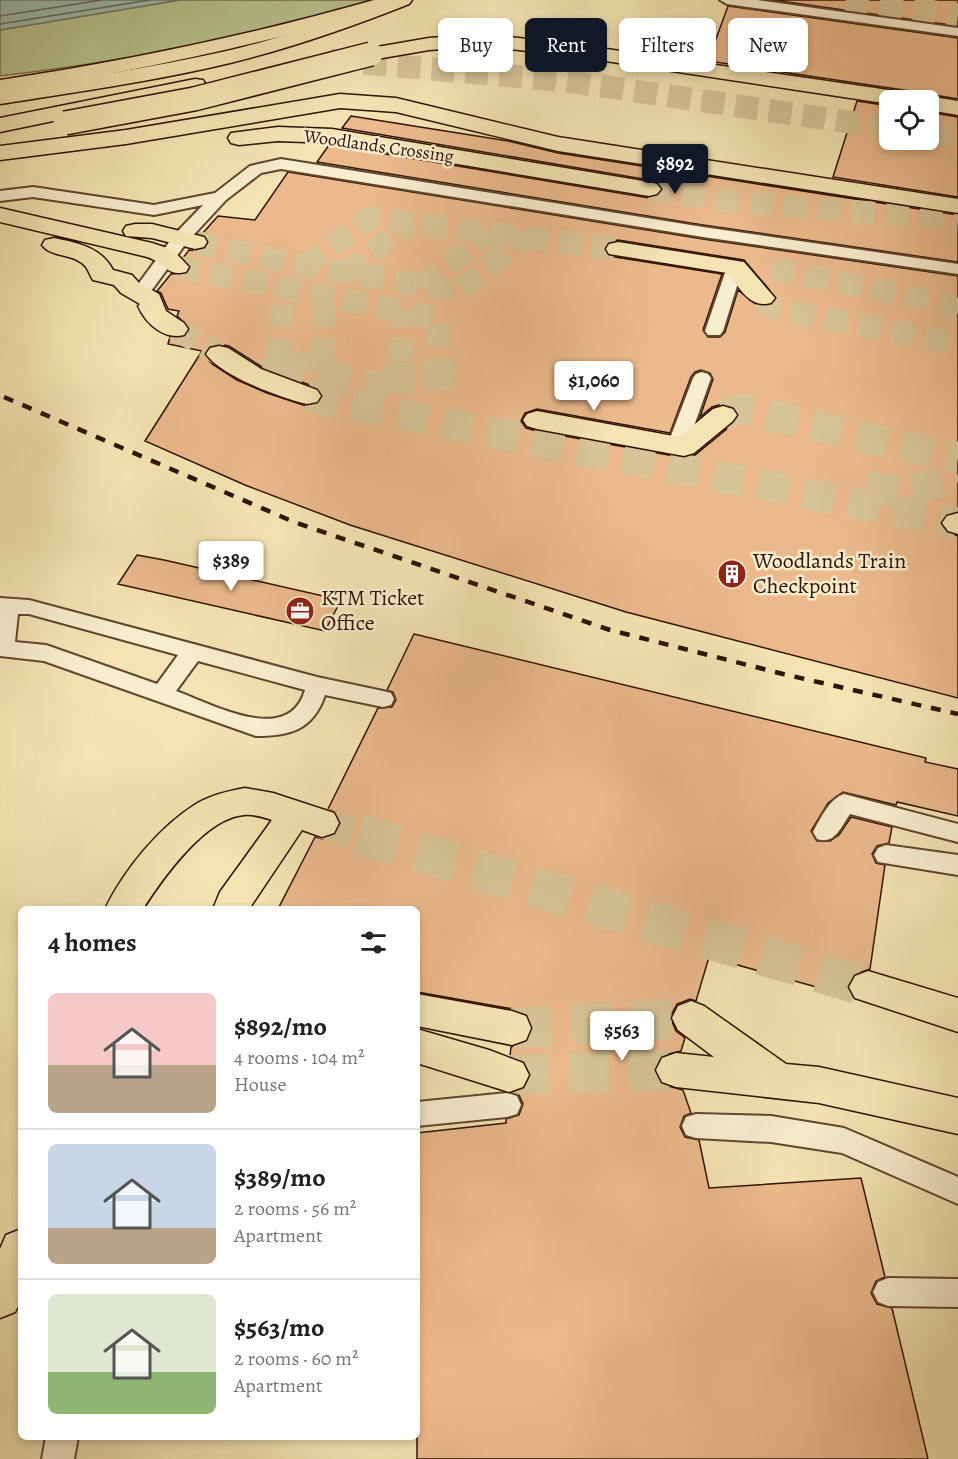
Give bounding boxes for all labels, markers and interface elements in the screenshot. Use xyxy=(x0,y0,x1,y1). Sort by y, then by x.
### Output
chip: Buy xyxy=(438,18,513,72)
chip: Rent xyxy=(525,18,607,72)
chip: Filters xyxy=(619,18,716,72)
chip: New xyxy=(728,18,808,72)
map controls xyxy=(879,90,939,150)
button: locate xyxy=(879,90,939,150)
street label: Woodlands Crossing xyxy=(301,123,456,168)
pin: $892 xyxy=(639,144,711,195)
text: $892 xyxy=(656,150,694,177)
pin: $1,060 xyxy=(545,361,643,412)
text: $1,060 xyxy=(568,367,620,394)
pin: $389 xyxy=(195,541,267,592)
place label: Woodlands Train Checkpoint xyxy=(752,546,906,601)
text: $389 xyxy=(213,547,249,574)
building icon: Woodlands Train Checkpoint xyxy=(716,558,748,590)
place label: KTM Ticket Office xyxy=(321,583,424,638)
office icon: KTM Ticket Office xyxy=(284,595,316,627)
text: 4 homes xyxy=(48,925,137,960)
icon: filters xyxy=(357,926,390,959)
text: $892/mo xyxy=(234,1009,327,1044)
pin: $563 xyxy=(586,1011,658,1062)
icon: home xyxy=(96,1017,168,1089)
text: $563 xyxy=(604,1017,640,1044)
text: 4 rooms · 104 m² xyxy=(234,1044,365,1071)
text: House xyxy=(234,1071,286,1098)
text: $389/mo xyxy=(234,1160,326,1195)
icon: home xyxy=(96,1168,168,1240)
text: 2 rooms · 56 m² xyxy=(234,1195,356,1222)
text: Apartment xyxy=(234,1222,323,1249)
text: $563/mo xyxy=(234,1310,324,1345)
icon: home xyxy=(96,1318,168,1390)
text: 2 rooms · 60 m² xyxy=(234,1345,358,1372)
text: Apartment xyxy=(234,1372,323,1399)

